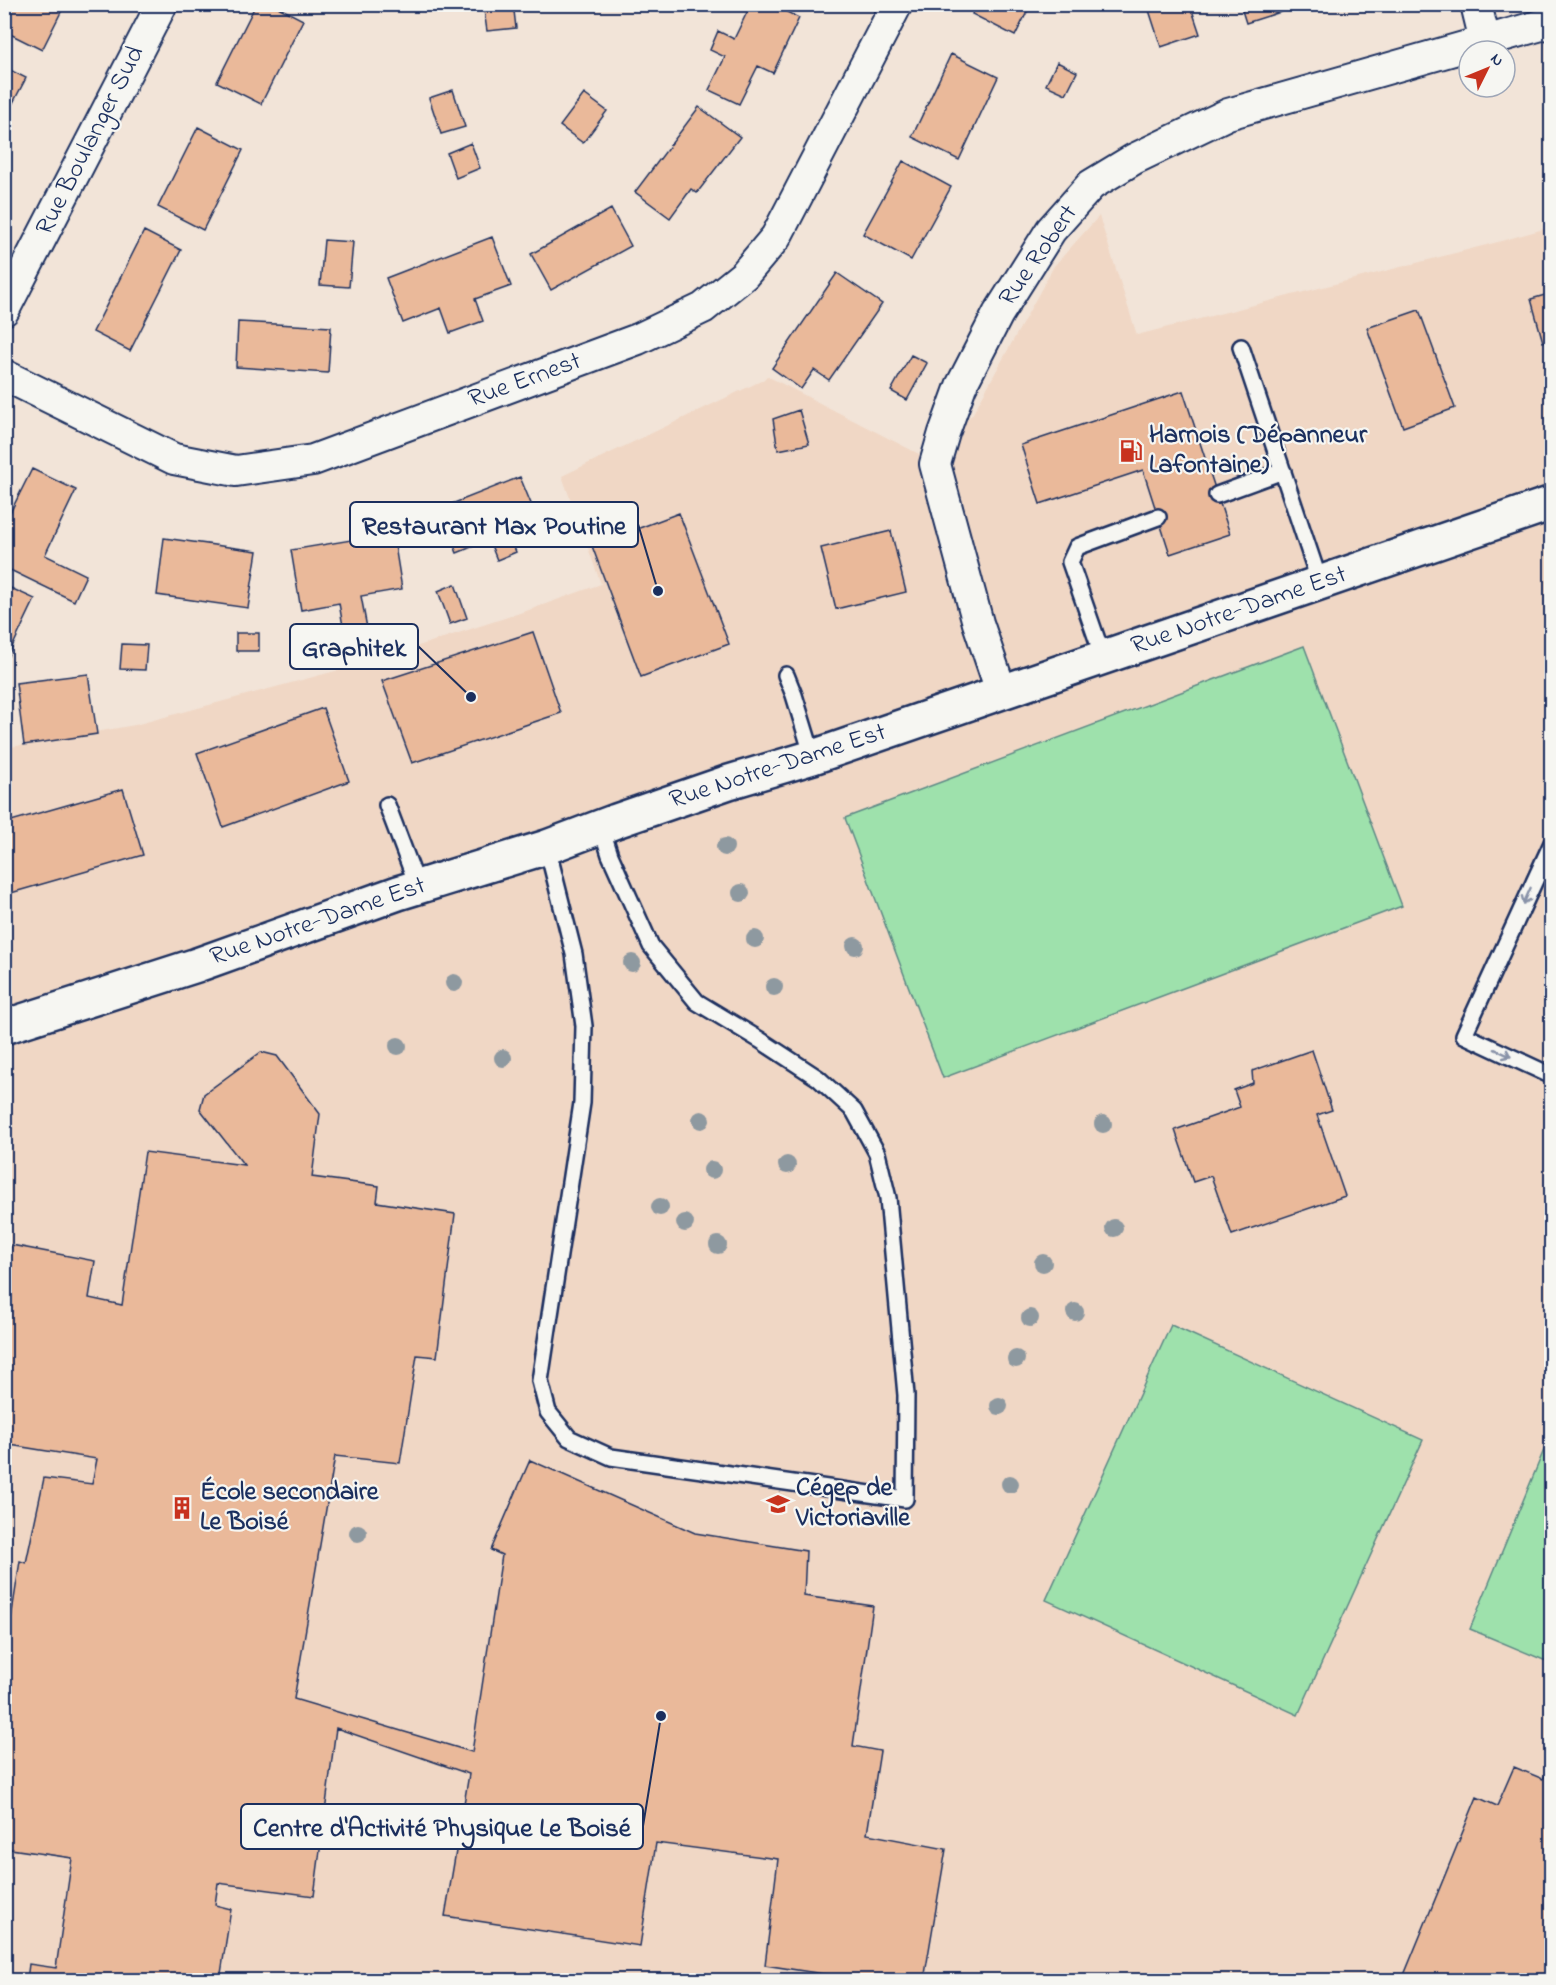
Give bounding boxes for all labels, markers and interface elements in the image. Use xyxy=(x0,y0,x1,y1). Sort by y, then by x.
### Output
street label: Rue Boulanger Sud xyxy=(27,39,155,242)
north arrow xyxy=(1457,39,1517,99)
text: N xyxy=(1484,48,1509,72)
street label: Rue Robert xyxy=(990,197,1088,315)
street label: Rue Ernest xyxy=(463,343,587,419)
place label: Harnois (Dépanneur Lafontaine) xyxy=(1149,417,1368,485)
fuel station icon: Harnois (Dépanneur Lafontaine) xyxy=(1118,438,1144,464)
callout: Restaurant Max Poutine xyxy=(350,502,638,547)
text: Restaurant Max Poutine xyxy=(362,508,627,547)
street label: Rue Notre-Dame Est xyxy=(1126,556,1352,666)
callout: Graphitek xyxy=(290,624,418,669)
text: Graphitek xyxy=(302,630,407,669)
street label: Rue Notre-Dame Est xyxy=(665,714,891,820)
street label: Rue Notre-Dame Est xyxy=(205,867,431,977)
one-way arrow xyxy=(1521,887,1533,905)
one-way arrow xyxy=(1493,1048,1511,1060)
place label: Cégep de Victoriaville xyxy=(795,1470,911,1538)
place label: École secondaire Le Boisé xyxy=(200,1474,380,1542)
school or university icon: Cégep de Victoriaville xyxy=(765,1491,791,1517)
building icon: École secondaire Le Boisé xyxy=(169,1495,195,1521)
callout: Centre d'Activité Physique Le Boisé xyxy=(241,1804,643,1849)
text: Centre d'Activité Physique Le Boisé xyxy=(253,1810,632,1849)

